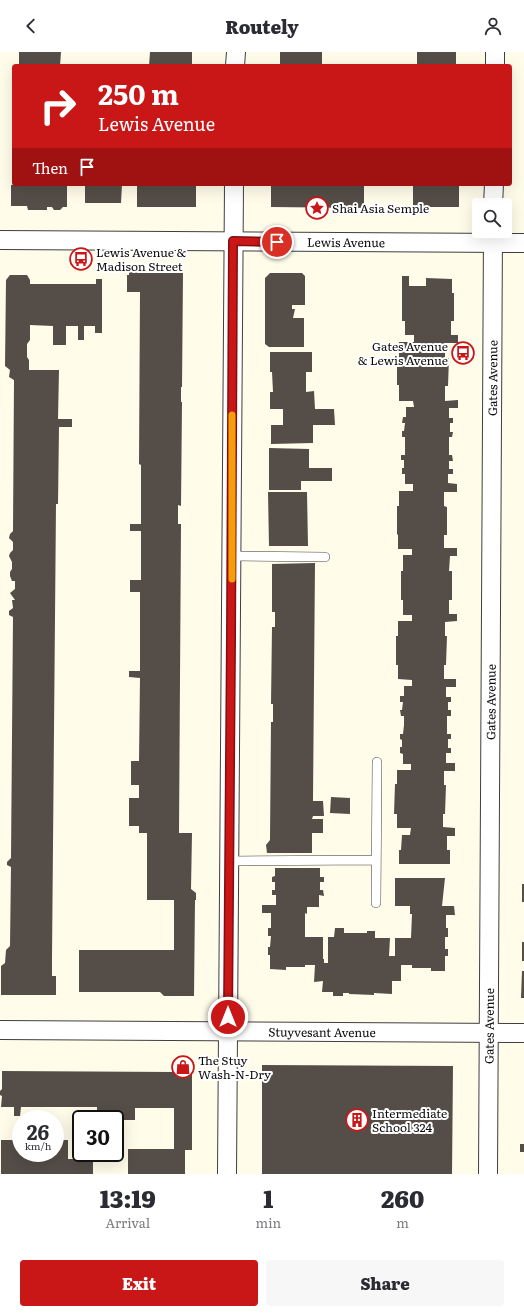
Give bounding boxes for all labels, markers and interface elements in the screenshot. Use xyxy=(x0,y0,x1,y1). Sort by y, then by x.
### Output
text: Routely xyxy=(225,13,299,40)
icon: back xyxy=(20,15,42,37)
icon: person xyxy=(482,15,504,37)
text: 250 m xyxy=(98,72,179,114)
icon: right xyxy=(32,80,84,132)
text: Lewis Avenue xyxy=(98,110,215,137)
text: Then xyxy=(32,156,68,179)
icon: arrive xyxy=(76,156,98,178)
place icon: Shai Asia Semple xyxy=(304,195,330,221)
map controls xyxy=(472,198,512,238)
button: search xyxy=(472,198,512,238)
place label: Shai Asia Semple xyxy=(332,199,429,217)
pin xyxy=(260,225,294,259)
icon: arrive xyxy=(266,231,288,253)
street label: Lewis Avenue xyxy=(307,233,385,251)
place label: Lewis Avenue & Madison Street xyxy=(96,243,186,275)
bus stop icon: Lewis Avenue & Madison Street xyxy=(68,246,94,272)
place label: Gates Avenue & Lewis Avenue xyxy=(358,337,448,369)
bus stop icon: Gates Avenue & Lewis Avenue xyxy=(450,340,476,366)
street label: Gates Avenue xyxy=(483,340,501,416)
street label: Gates Avenue xyxy=(481,664,500,740)
street label: Gates Avenue xyxy=(480,988,498,1064)
position arrow xyxy=(207,996,249,1038)
street label: Stuyvesant Avenue xyxy=(268,1023,376,1041)
place label: The Stuy Wash-N-Dry xyxy=(198,1051,271,1083)
shop icon: The Stuy Wash-N-Dry xyxy=(170,1054,196,1080)
place label: Intermediate School 324 xyxy=(372,1104,447,1136)
building icon: Intermediate School 324 xyxy=(344,1107,370,1133)
speed limit sign: 30 xyxy=(72,1110,124,1162)
text: 26 xyxy=(27,1116,49,1146)
text: km/h xyxy=(25,1138,51,1153)
text: 13:19 xyxy=(100,1180,156,1215)
text: 1 xyxy=(263,1180,273,1215)
text: 260 xyxy=(381,1180,424,1215)
text: Arrival xyxy=(106,1213,150,1232)
text: min xyxy=(256,1213,281,1232)
text: m xyxy=(396,1213,409,1232)
button: Exit xyxy=(20,1260,258,1306)
button: Share xyxy=(266,1260,504,1306)

